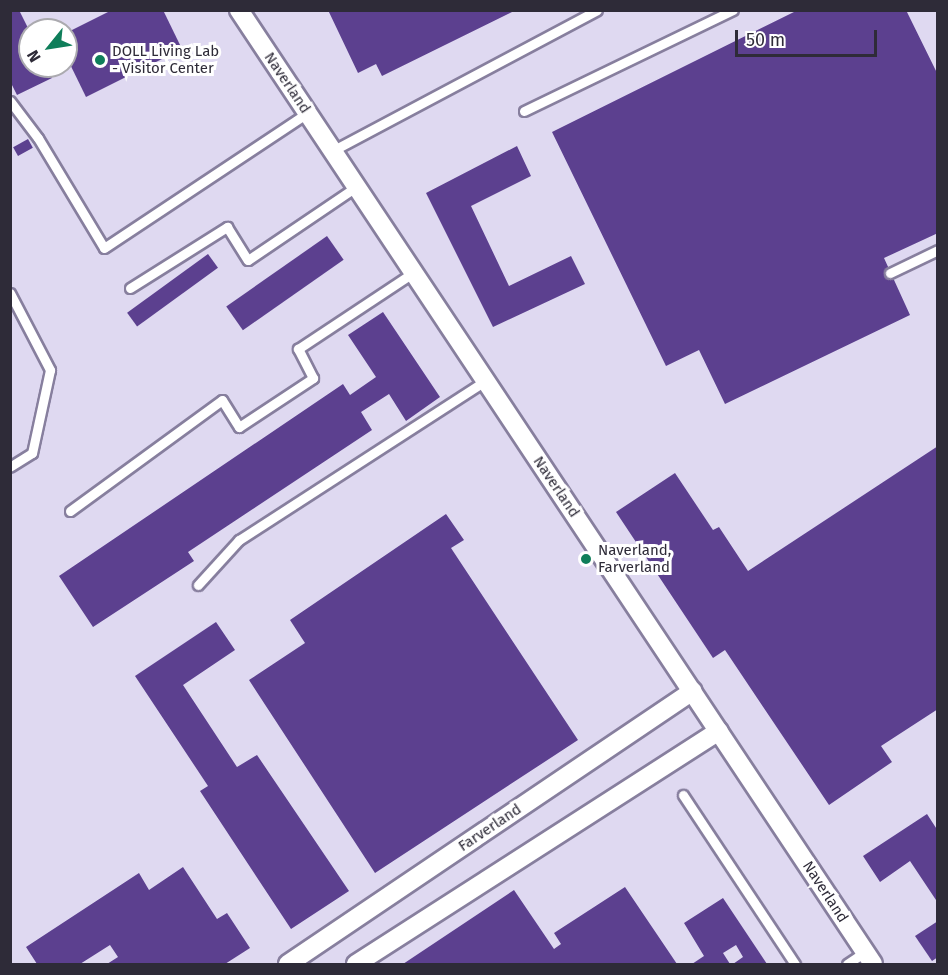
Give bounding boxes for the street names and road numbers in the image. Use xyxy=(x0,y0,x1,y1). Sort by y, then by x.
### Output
street label: Naverland xyxy=(260,49,314,117)
street label: Naverland xyxy=(529,453,583,521)
street label: Farverland xyxy=(455,800,525,856)
street label: Naverland xyxy=(798,858,852,926)

